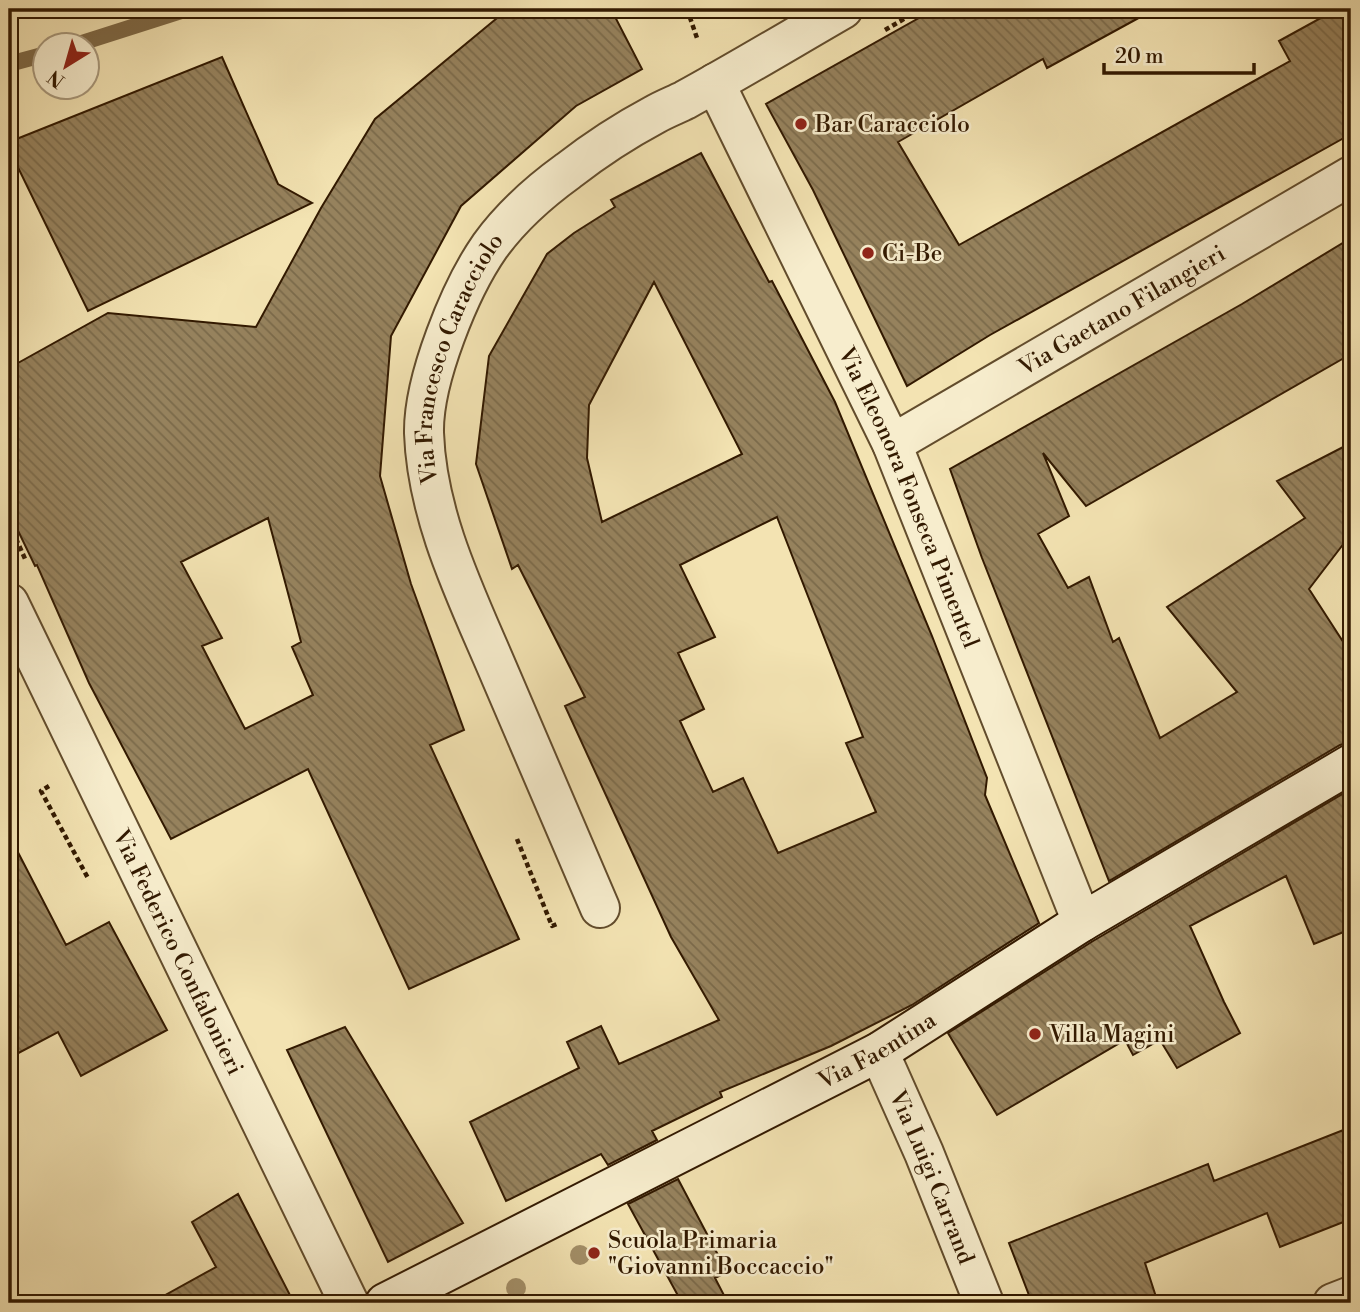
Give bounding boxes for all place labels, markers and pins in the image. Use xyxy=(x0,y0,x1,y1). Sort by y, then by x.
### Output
place label: Bar Caracciolo xyxy=(814,111,970,139)
marker: Bar Caracciolo xyxy=(793,116,809,132)
place label: Ci-Be xyxy=(882,240,942,268)
marker: Ci-Be xyxy=(860,245,876,261)
place label: Villa Magini xyxy=(1048,1021,1175,1049)
marker: Villa Magini xyxy=(1027,1026,1043,1042)
place label: Scuola Primaria "Giovanni Boccaccio" xyxy=(608,1227,834,1281)
marker: Scuola Primaria "Giovanni Boccaccio" xyxy=(586,1245,602,1261)

